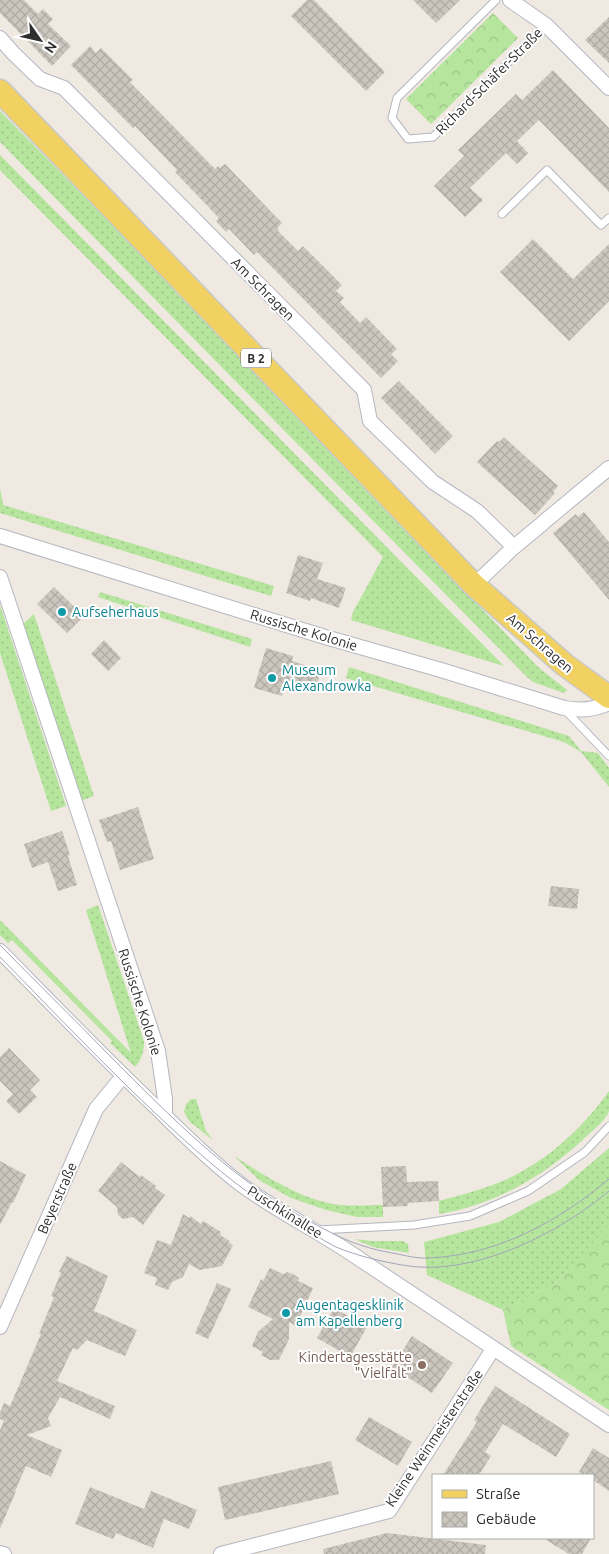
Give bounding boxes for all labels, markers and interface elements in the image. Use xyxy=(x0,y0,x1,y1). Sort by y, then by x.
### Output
north arrow xyxy=(15,15,65,65)
street label: Richard-Schäfer-Straße xyxy=(432,24,546,138)
text: N xyxy=(41,38,60,56)
street label: Am Schragen xyxy=(228,254,298,324)
road number: B 2 xyxy=(241,348,271,368)
place label: Aufseherhaus xyxy=(72,604,159,620)
marker: Aufseherhaus xyxy=(56,606,68,618)
street label: Russische Kolonie xyxy=(248,606,360,654)
street label: Am Schragen xyxy=(504,610,576,676)
place label: Museum Alexandrowka xyxy=(282,662,372,694)
marker: Museum Alexandrowka xyxy=(266,672,278,684)
street label: Russische Kolonie xyxy=(115,947,165,1057)
street label: Beyerstraße xyxy=(34,1160,80,1236)
street label: Puschkinallee xyxy=(245,1183,325,1241)
place label: Augentagesklinik am Kapellenberg xyxy=(296,1297,404,1329)
marker: Augentagesklinik am Kapellenberg xyxy=(280,1307,292,1319)
place label: Kindertagesstätte "Vielfalt" xyxy=(299,1349,412,1381)
marker: Kindertagesstätte "Vielfalt" xyxy=(416,1359,428,1371)
street label: Kleine Weinmeisterstraße xyxy=(382,1366,486,1510)
legend xyxy=(432,1474,594,1539)
text: Straße xyxy=(476,1485,520,1502)
text: Gebäude xyxy=(476,1510,536,1527)

